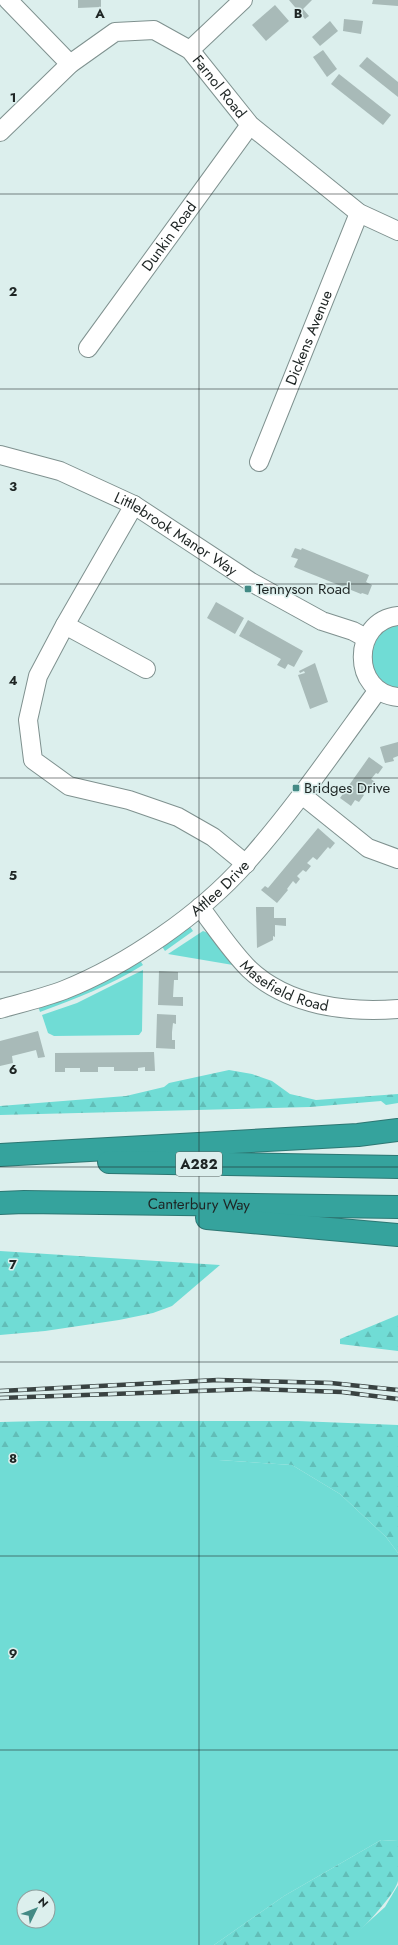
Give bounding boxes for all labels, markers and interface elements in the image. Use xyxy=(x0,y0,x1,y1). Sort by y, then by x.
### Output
text: A xyxy=(94,4,105,23)
text: B xyxy=(294,4,303,23)
street label: Farnol Road xyxy=(187,50,252,123)
text: 1 xyxy=(10,88,16,107)
street label: Dunkin Road xyxy=(136,197,202,276)
text: 2 xyxy=(9,282,17,301)
street label: Dickens Avenue xyxy=(280,287,338,388)
text: 3 xyxy=(9,477,17,496)
street label: Littlebrook Manor Way xyxy=(111,486,242,581)
place label: Tennyson Road xyxy=(256,578,350,600)
marker: Tennyson Road xyxy=(243,584,253,594)
text: 4 xyxy=(8,671,18,690)
place label: Bridges Drive xyxy=(304,777,390,799)
marker: Bridges Drive xyxy=(291,783,301,793)
street label: Attlee Drive xyxy=(186,855,255,922)
text: 5 xyxy=(9,866,17,885)
street label: Masefield Road xyxy=(235,955,331,1017)
text: 6 xyxy=(9,1060,18,1079)
road number: A282 xyxy=(176,1152,222,1176)
street label: Canterbury Way xyxy=(148,1193,251,1216)
text: 7 xyxy=(9,1255,17,1274)
text: 8 xyxy=(9,1449,17,1468)
text: 9 xyxy=(9,1644,18,1663)
north arrow xyxy=(16,1889,56,1929)
text: N xyxy=(34,1894,52,1911)

